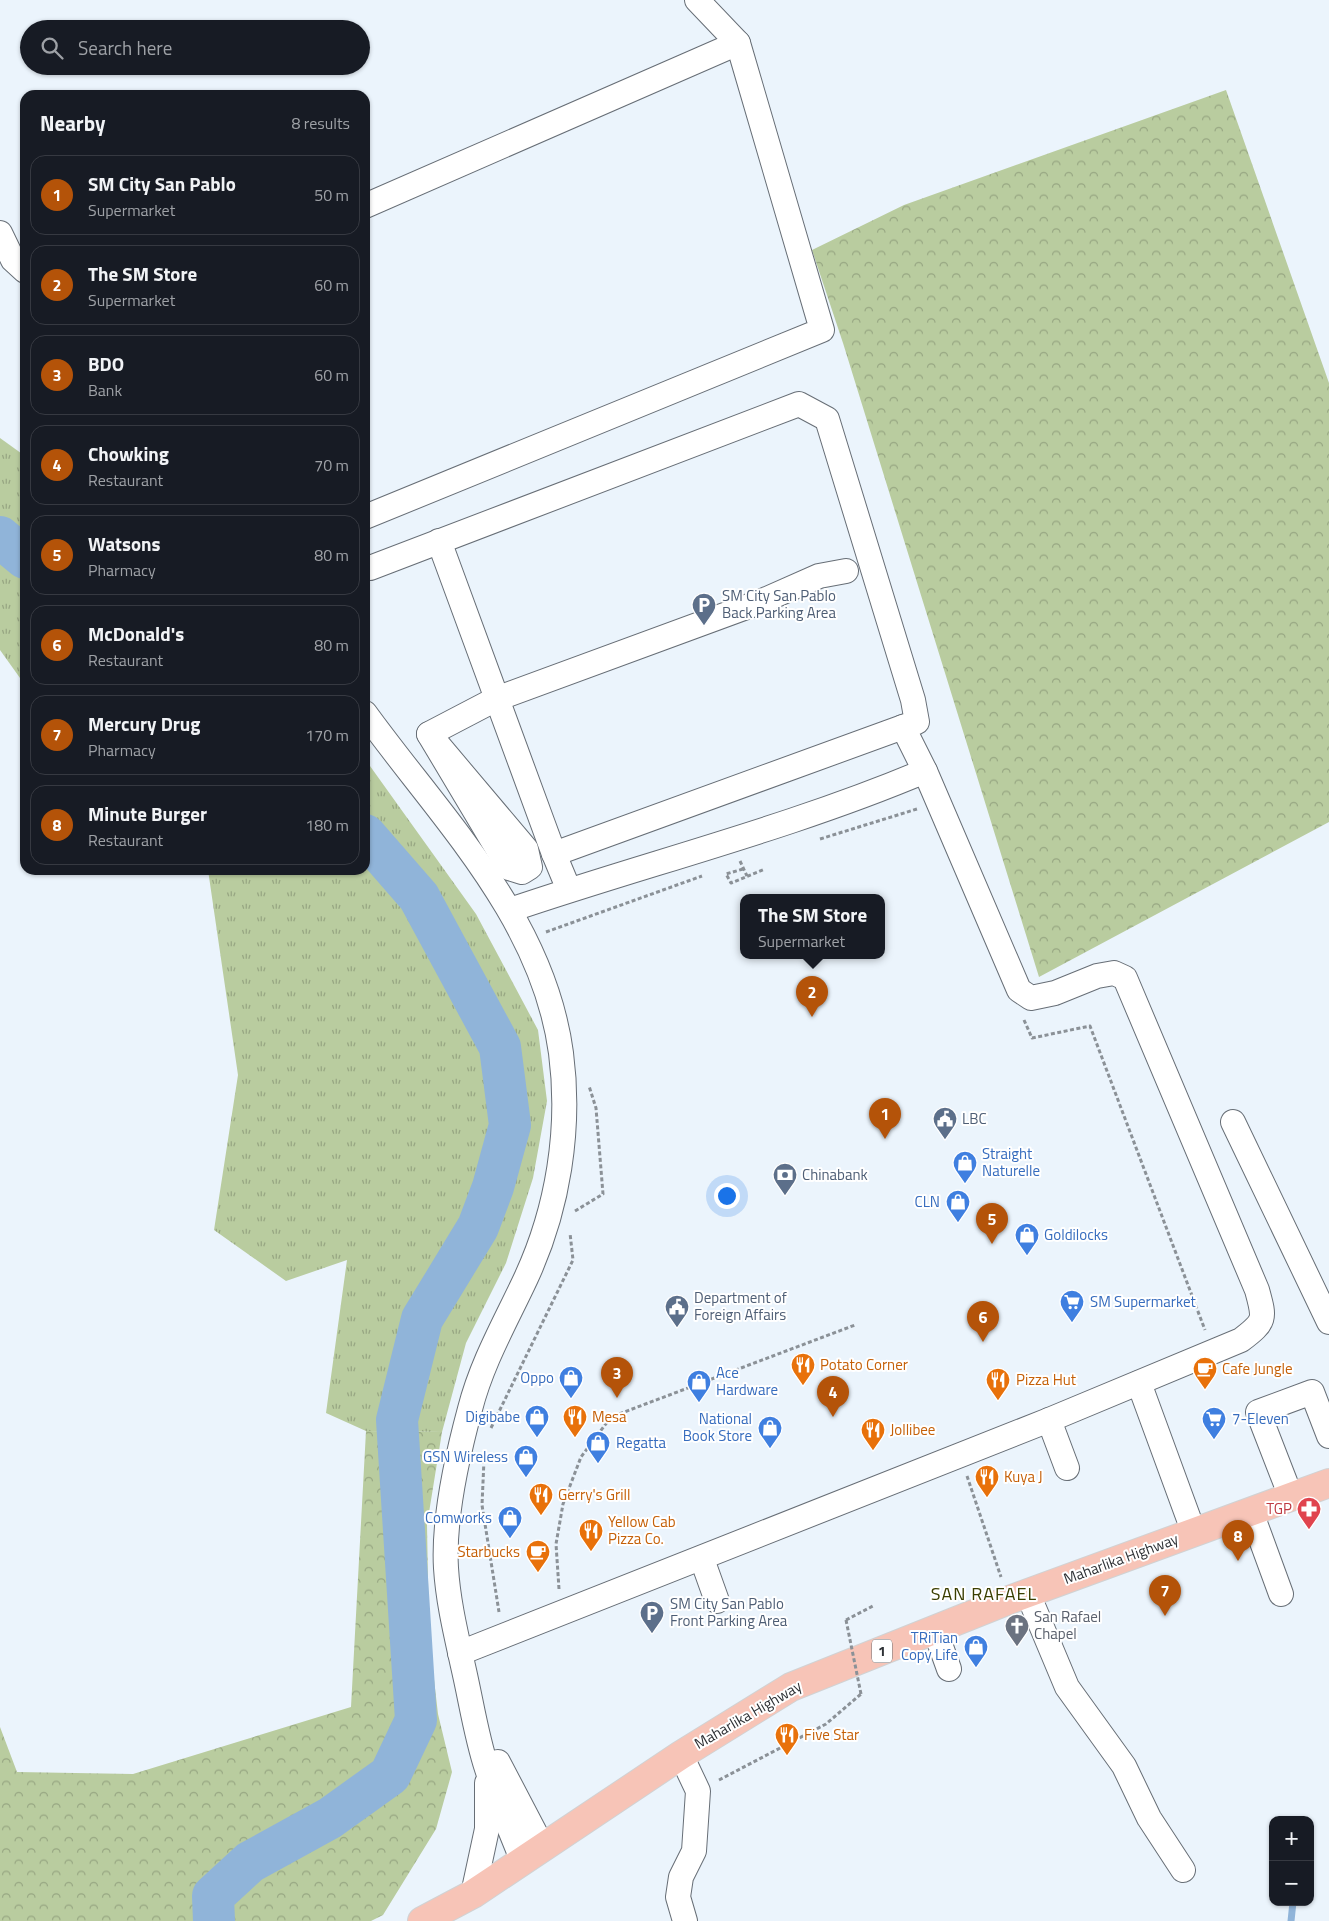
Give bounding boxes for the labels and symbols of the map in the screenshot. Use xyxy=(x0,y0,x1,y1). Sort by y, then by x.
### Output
place label: SM City San Pablo Back Parking Area xyxy=(722,584,836,624)
parking icon: SM City San Pablo Back Parking Area xyxy=(691,592,717,626)
pin: 2 xyxy=(796,976,828,1017)
pin: 1 xyxy=(869,1098,901,1139)
public building icon: LBC xyxy=(932,1106,958,1140)
place label: LBC xyxy=(962,1107,987,1130)
place label: Straight Naturelle xyxy=(982,1142,1040,1182)
shop icon: Straight Naturelle xyxy=(952,1150,978,1184)
bank icon: Chinabank xyxy=(772,1162,798,1196)
place label: Chinabank xyxy=(802,1163,868,1186)
your location xyxy=(714,1183,740,1209)
shop icon: CLN xyxy=(945,1189,971,1223)
place label: CLN xyxy=(915,1190,940,1213)
pin: 5 xyxy=(976,1203,1008,1244)
shop icon: Goldilocks xyxy=(1014,1222,1040,1256)
place label: Goldilocks xyxy=(1044,1223,1108,1246)
place label: Department of Foreign Affairs xyxy=(694,1286,787,1326)
supermarket icon: SM Supermarket xyxy=(1059,1289,1085,1323)
place label: SM Supermarket xyxy=(1090,1290,1197,1313)
public building icon: Department of Foreign Affairs xyxy=(664,1294,690,1328)
pin: 6 xyxy=(967,1301,999,1342)
restaurant icon: Potato Corner xyxy=(790,1352,816,1386)
place label: Potato Corner xyxy=(820,1353,908,1376)
cafe icon: Cafe Jungle xyxy=(1192,1356,1218,1390)
pin: 3 xyxy=(601,1357,633,1398)
place label: Cafe Jungle xyxy=(1222,1357,1293,1380)
place label: Ace Hardware xyxy=(716,1361,778,1401)
shop icon: Oppo xyxy=(558,1365,584,1399)
place label: Oppo xyxy=(520,1366,554,1389)
restaurant icon: Pizza Hut xyxy=(985,1367,1011,1401)
place label: Pizza Hut xyxy=(1016,1368,1077,1391)
shop icon: Ace Hardware xyxy=(686,1369,712,1403)
pin: 4 xyxy=(817,1376,849,1417)
shop icon: Digibabe xyxy=(524,1404,550,1438)
restaurant icon: Mesa xyxy=(562,1404,588,1438)
place label: Digibabe xyxy=(465,1405,520,1428)
place label: Mesa xyxy=(592,1405,627,1428)
supermarket icon: 7-Eleven xyxy=(1201,1406,1227,1440)
place label: National Book Store xyxy=(683,1407,752,1447)
place label: 7-Eleven xyxy=(1232,1407,1289,1430)
shop icon: National Book Store xyxy=(757,1415,783,1449)
restaurant icon: Jollibee xyxy=(860,1417,886,1451)
place label: Jollibee xyxy=(890,1418,935,1441)
shop icon: Regatta xyxy=(585,1430,611,1464)
place label: Regatta xyxy=(616,1431,666,1454)
shop icon: GSN Wireless xyxy=(513,1444,539,1478)
place label: GSN Wireless xyxy=(423,1445,508,1468)
restaurant icon: Kuya J xyxy=(974,1464,1000,1498)
place label: Kuya J xyxy=(1004,1465,1043,1488)
restaurant icon: Gerry's Grill xyxy=(528,1482,554,1516)
place label: Gerry's Grill xyxy=(558,1483,630,1506)
pharmacy icon: TGP xyxy=(1296,1496,1322,1530)
place label: TGP xyxy=(1266,1497,1292,1520)
shop icon: Comworks xyxy=(497,1505,523,1539)
place label: Comworks xyxy=(425,1506,492,1529)
place label: Yellow Cab Pizza Co. xyxy=(608,1510,676,1550)
restaurant icon: Yellow Cab Pizza Co. xyxy=(578,1518,604,1552)
pin: 8 xyxy=(1222,1520,1254,1561)
street label: Maharlika Highway xyxy=(1060,1527,1181,1590)
cafe icon: Starbucks xyxy=(525,1539,551,1573)
place label: Starbucks xyxy=(457,1540,520,1563)
pin: 7 xyxy=(1149,1575,1181,1616)
district label: SAN RAFAEL xyxy=(931,1580,1037,1607)
place label: SM City San Pablo Front Parking Area xyxy=(670,1592,788,1632)
parking icon: SM City San Pablo Front Parking Area xyxy=(639,1600,665,1634)
place label: San Rafael Chapel xyxy=(1034,1605,1101,1645)
church icon: San Rafael Chapel xyxy=(1004,1613,1030,1647)
place label: TRiTian Copy Life xyxy=(901,1626,958,1666)
shop icon: TRiTian Copy Life xyxy=(963,1634,989,1668)
road number: 1 xyxy=(872,1640,892,1662)
street label: Maharlika Highway xyxy=(690,1674,806,1755)
restaurant icon: Five Star xyxy=(774,1722,800,1756)
place label: Five Star xyxy=(804,1723,859,1746)

